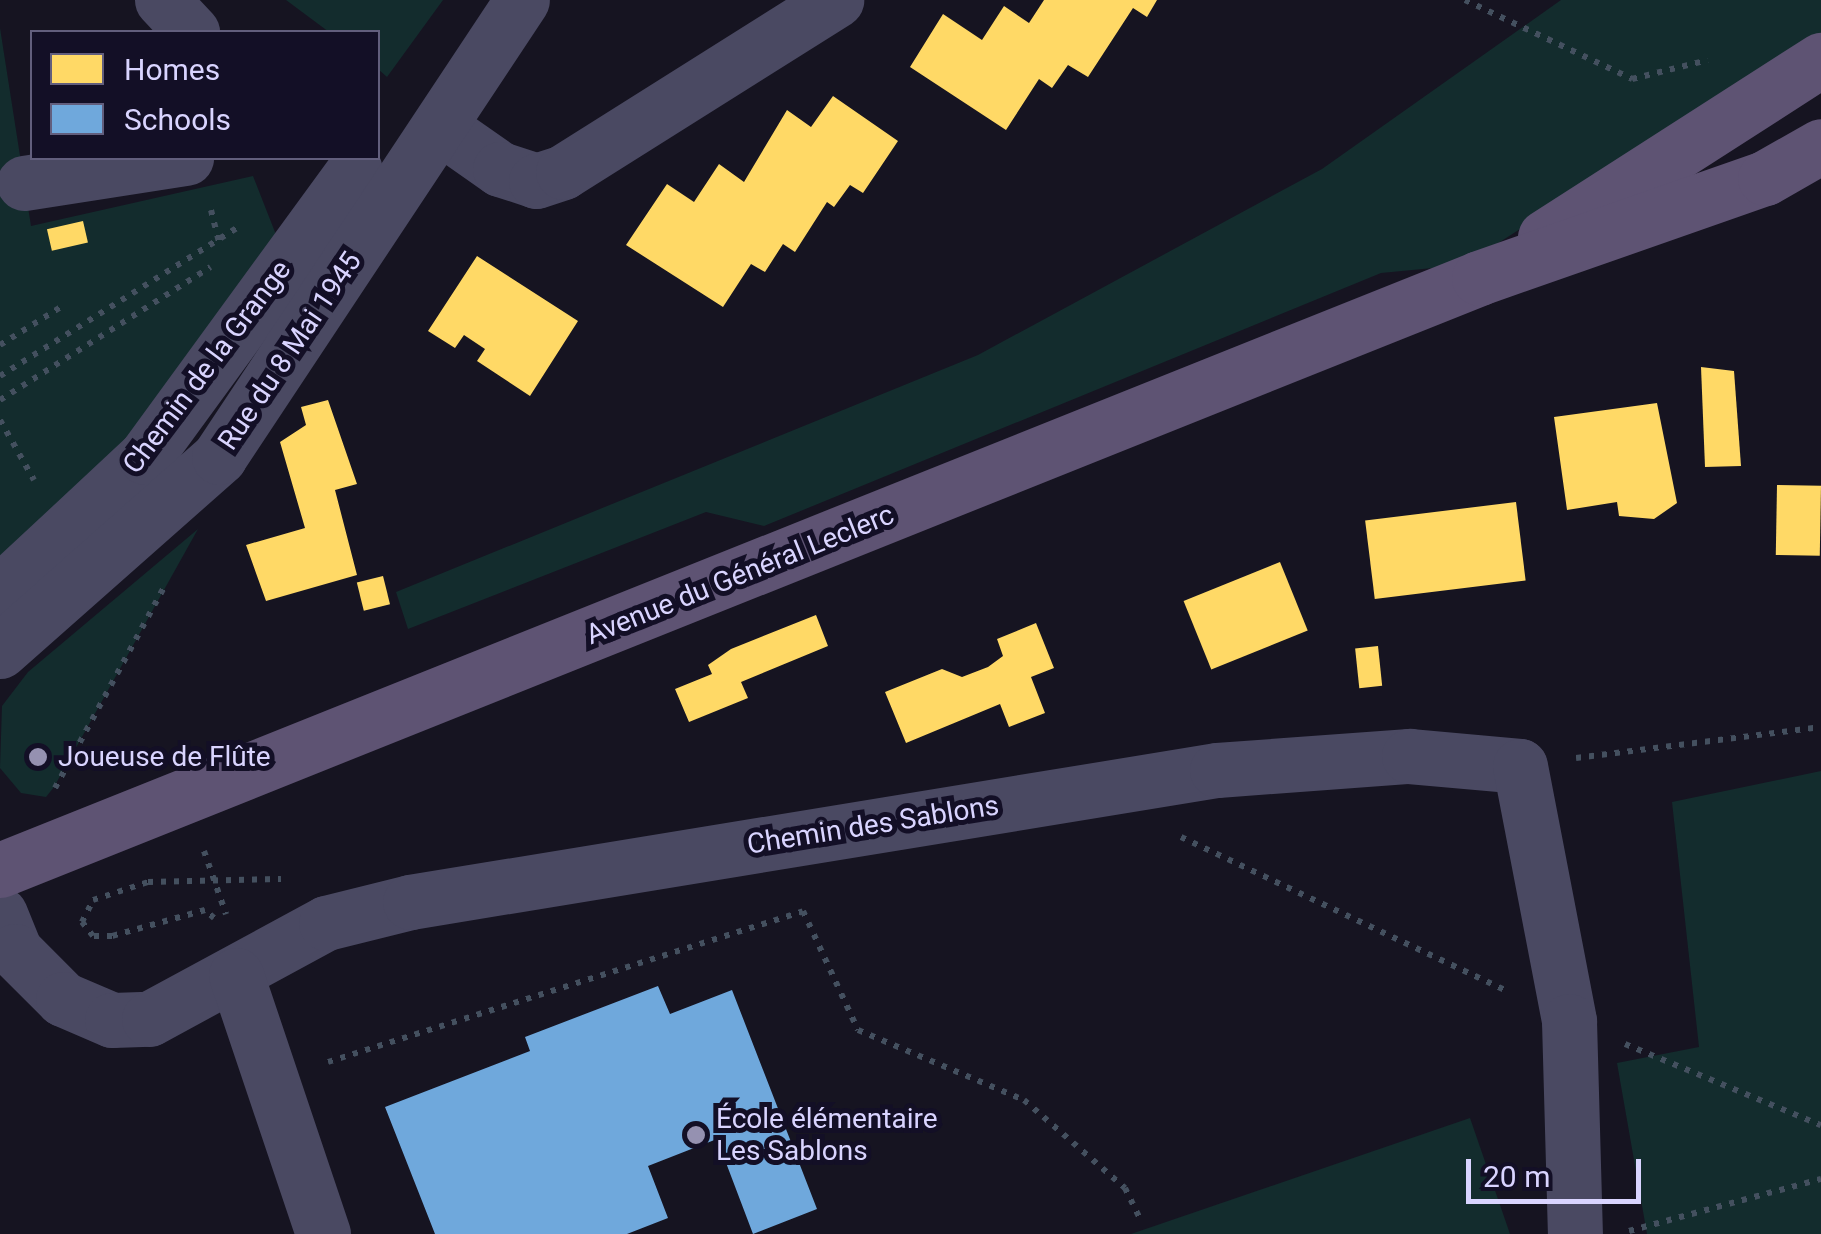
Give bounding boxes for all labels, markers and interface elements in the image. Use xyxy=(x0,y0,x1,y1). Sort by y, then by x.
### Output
legend xyxy=(30,30,380,160)
text: Homes xyxy=(124,52,220,87)
text: Schools xyxy=(124,102,231,137)
street label: Rue du 8 Mai 1945 xyxy=(211,246,369,456)
street label: Chemin de la Grange xyxy=(116,254,298,480)
street label: Avenue du Général Leclerc xyxy=(581,498,899,652)
place label: Joueuse de Flûte xyxy=(58,740,271,774)
marker: Joueuse de Flûte xyxy=(27,746,49,768)
street label: Chemin des Sablons xyxy=(745,788,1001,862)
place label: École élémentaire Les Sablons xyxy=(716,1102,938,1168)
marker: École élémentaire Les Sablons xyxy=(685,1124,707,1146)
scale bar xyxy=(1471,1139,1646,1201)
text: 20 m xyxy=(1483,1159,1550,1194)

